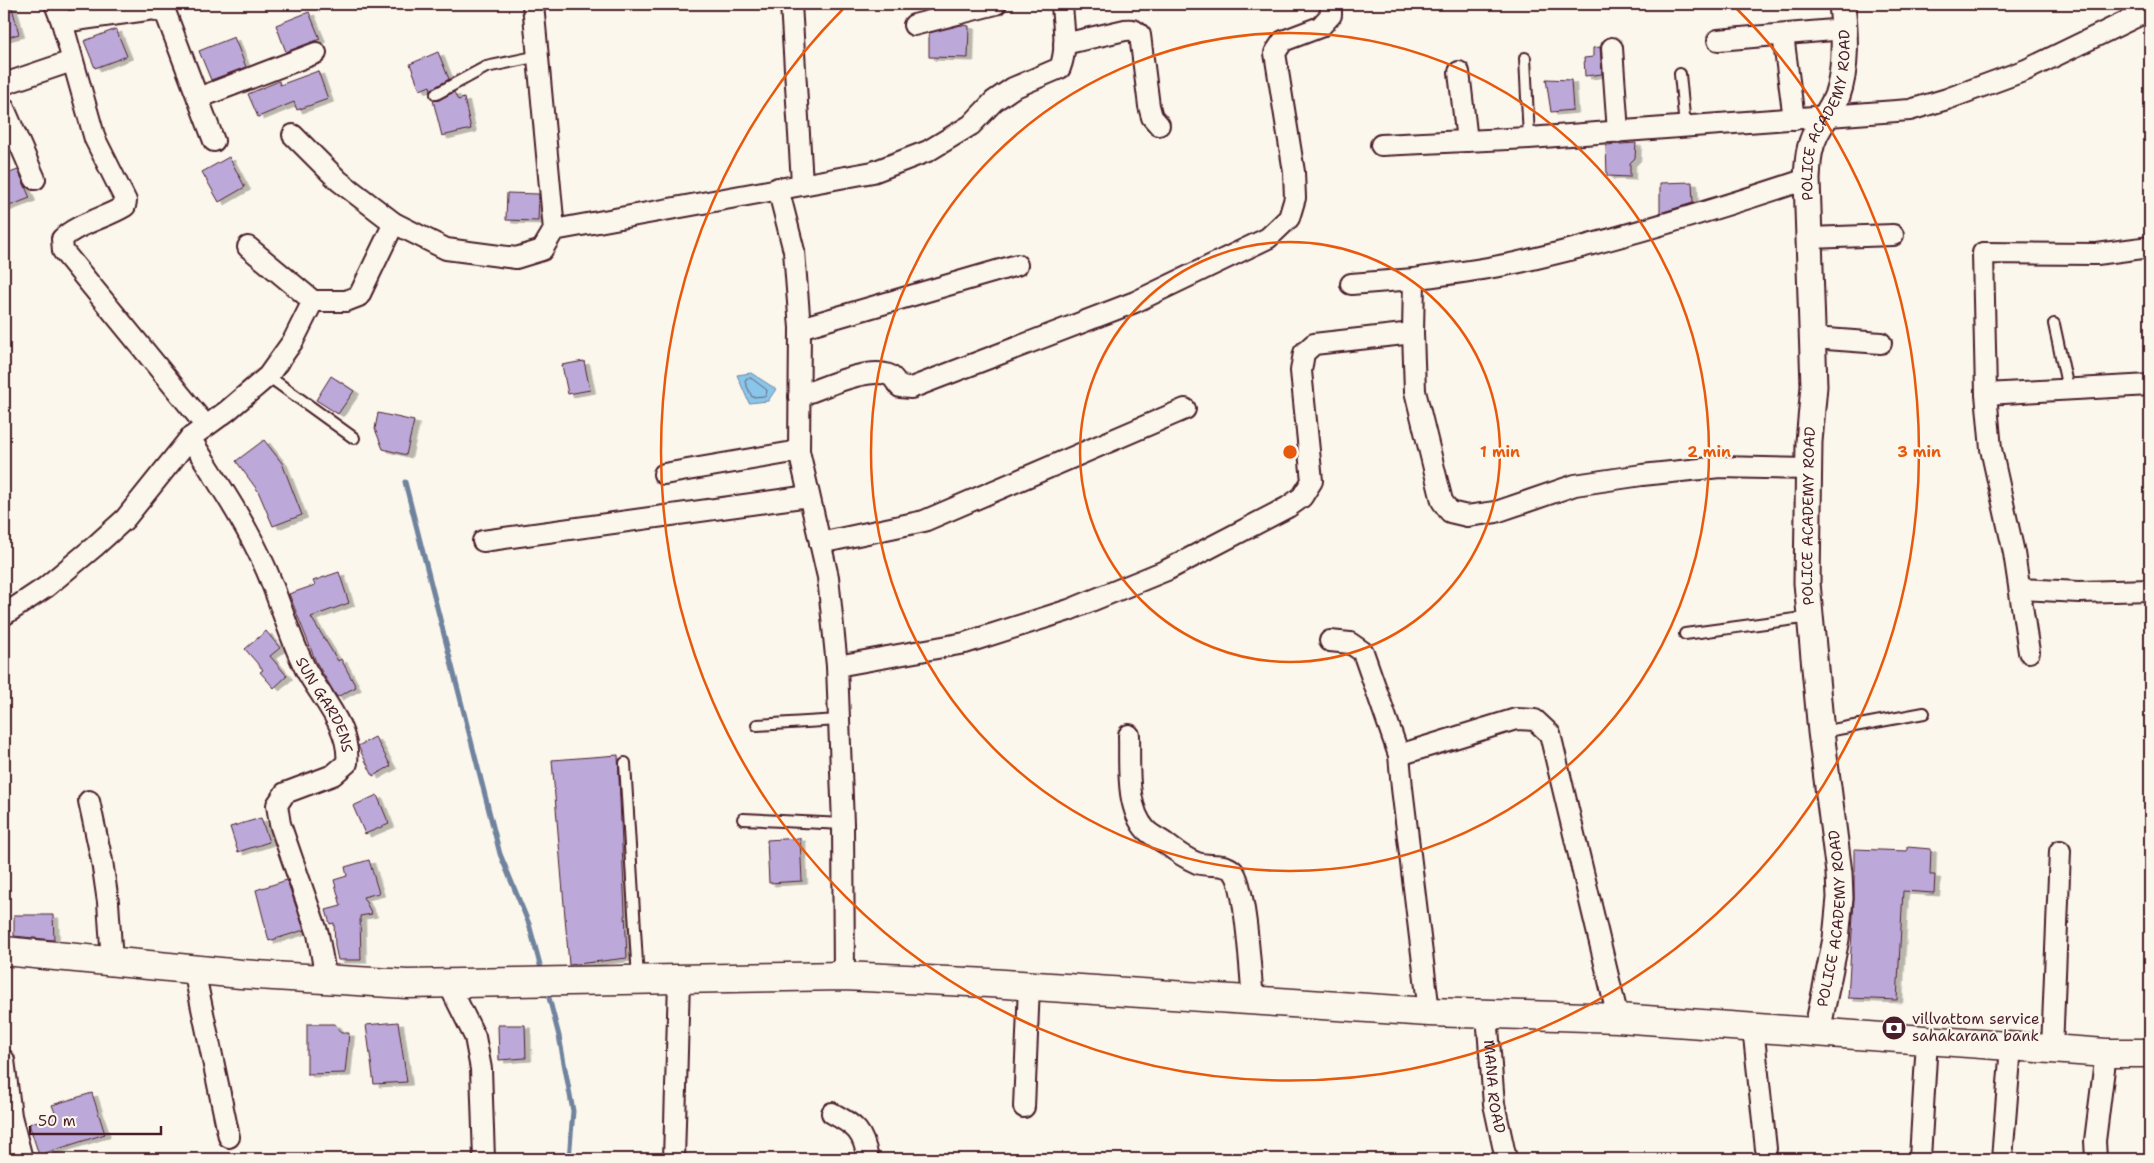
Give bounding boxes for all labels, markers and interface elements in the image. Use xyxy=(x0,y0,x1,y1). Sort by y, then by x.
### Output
street label: POLICE ACADEMY ROAD xyxy=(1797,29,1854,201)
street label: POLICE ACADEMY ROAD xyxy=(1797,426,1820,606)
text: 1 min xyxy=(1480,442,1520,462)
text: 2 min xyxy=(1687,442,1731,462)
text: 3 min xyxy=(1897,442,1941,462)
centre of rings xyxy=(1281,443,1299,461)
street label: SUN GARDENS xyxy=(291,654,357,754)
street label: POLICE ACADEMY ROAD xyxy=(1812,829,1850,1009)
place label: villvattom service sahakarana bank xyxy=(1912,1009,2039,1046)
bank icon: villvattom service sahakarana bank xyxy=(1881,1015,1907,1041)
street label: MANA ROAD xyxy=(1479,1039,1510,1135)
scale bar xyxy=(30,1103,161,1135)
text: 50 m xyxy=(38,1111,76,1131)

